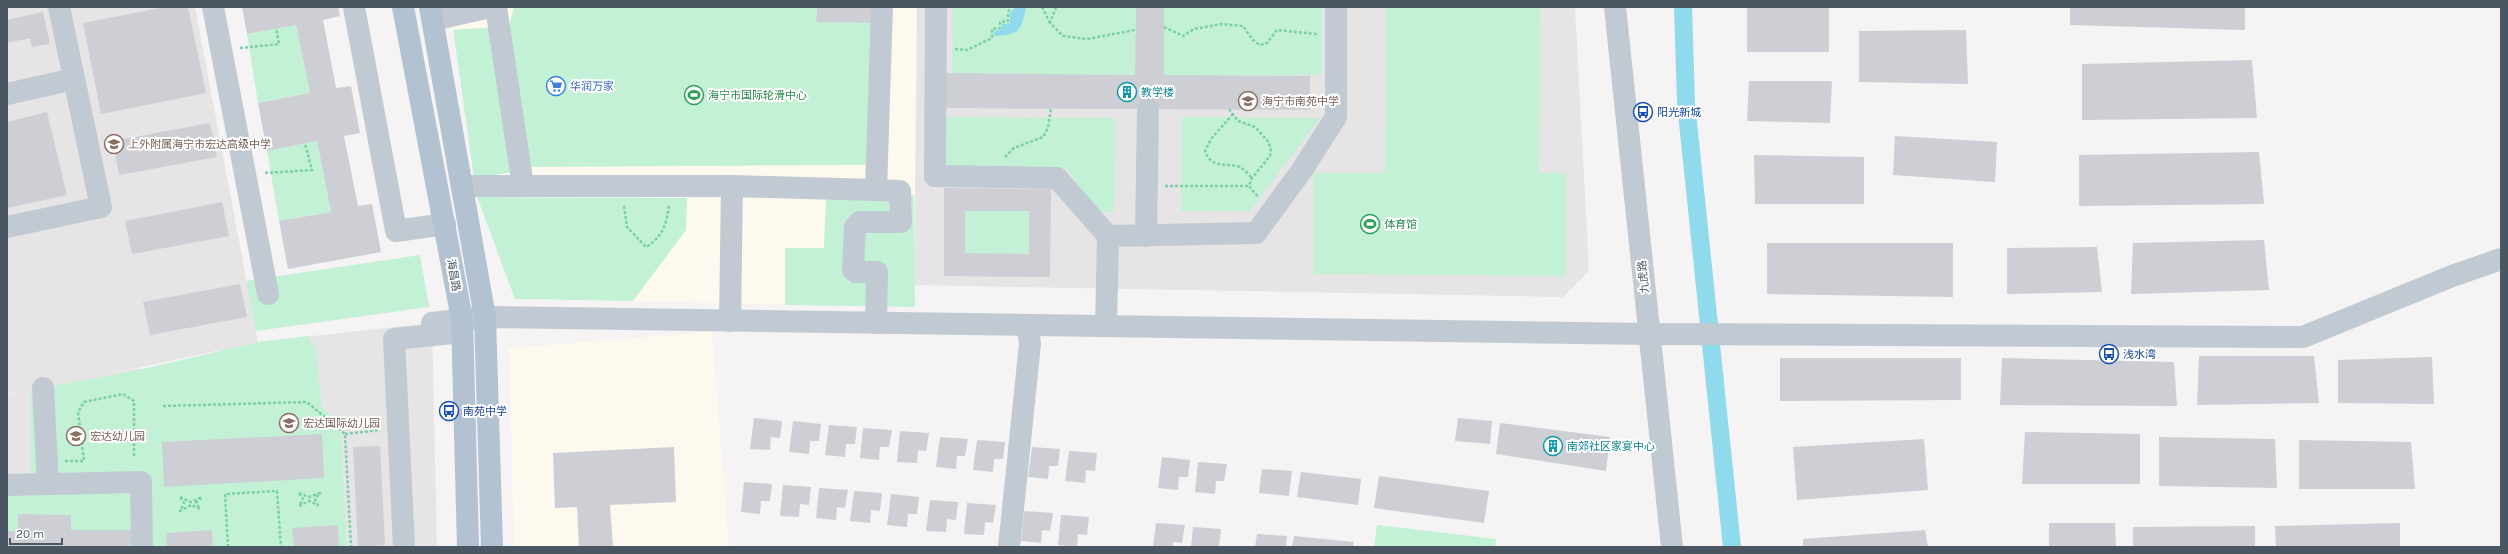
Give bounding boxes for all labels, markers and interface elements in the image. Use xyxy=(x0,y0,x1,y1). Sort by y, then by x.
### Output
supermarket icon: 华润万家 xyxy=(545,75,567,97)
place label: 华润万家 xyxy=(570,80,614,93)
building icon: 教学楼 xyxy=(1116,81,1138,103)
sports icon: 海宁市国际轮滑中心 xyxy=(683,84,705,106)
place label: 教学楼 xyxy=(1141,86,1174,99)
place label: 海宁市国际轮滑中心 xyxy=(708,89,807,102)
school or university icon: 海宁市南苑中学 xyxy=(1237,90,1259,112)
place label: 海宁市南苑中学 xyxy=(1262,95,1339,108)
bus stop icon: 阳光新城 xyxy=(1632,101,1654,123)
place label: 阳光新城 xyxy=(1657,106,1701,119)
school or university icon: 上外附属海宁市宏达高级中学 xyxy=(103,133,125,155)
place label: 上外附属海宁市宏达高级中学 xyxy=(128,138,271,151)
sports icon: 体育馆 xyxy=(1359,213,1381,235)
place label: 体育馆 xyxy=(1384,218,1417,231)
street label: 海昌路 xyxy=(444,258,463,292)
street label: 九虎路 xyxy=(1635,260,1652,294)
bus stop icon: 浅水湾 xyxy=(2098,343,2120,365)
place label: 浅水湾 xyxy=(2123,348,2156,361)
bus stop icon: 南苑中学 xyxy=(438,400,460,422)
place label: 南苑中学 xyxy=(463,405,507,418)
school or university icon: 宏达国际幼儿园 xyxy=(278,412,300,434)
place label: 宏达国际幼儿园 xyxy=(303,417,380,430)
school or university icon: 宏达幼儿园 xyxy=(65,425,87,447)
place label: 宏达幼儿园 xyxy=(90,430,145,443)
building icon: 南郊社区家宴中心 xyxy=(1542,435,1564,457)
place label: 南郊社区家宴中心 xyxy=(1567,440,1655,453)
scale bar xyxy=(10,520,62,546)
text: 20 m xyxy=(16,527,44,541)

